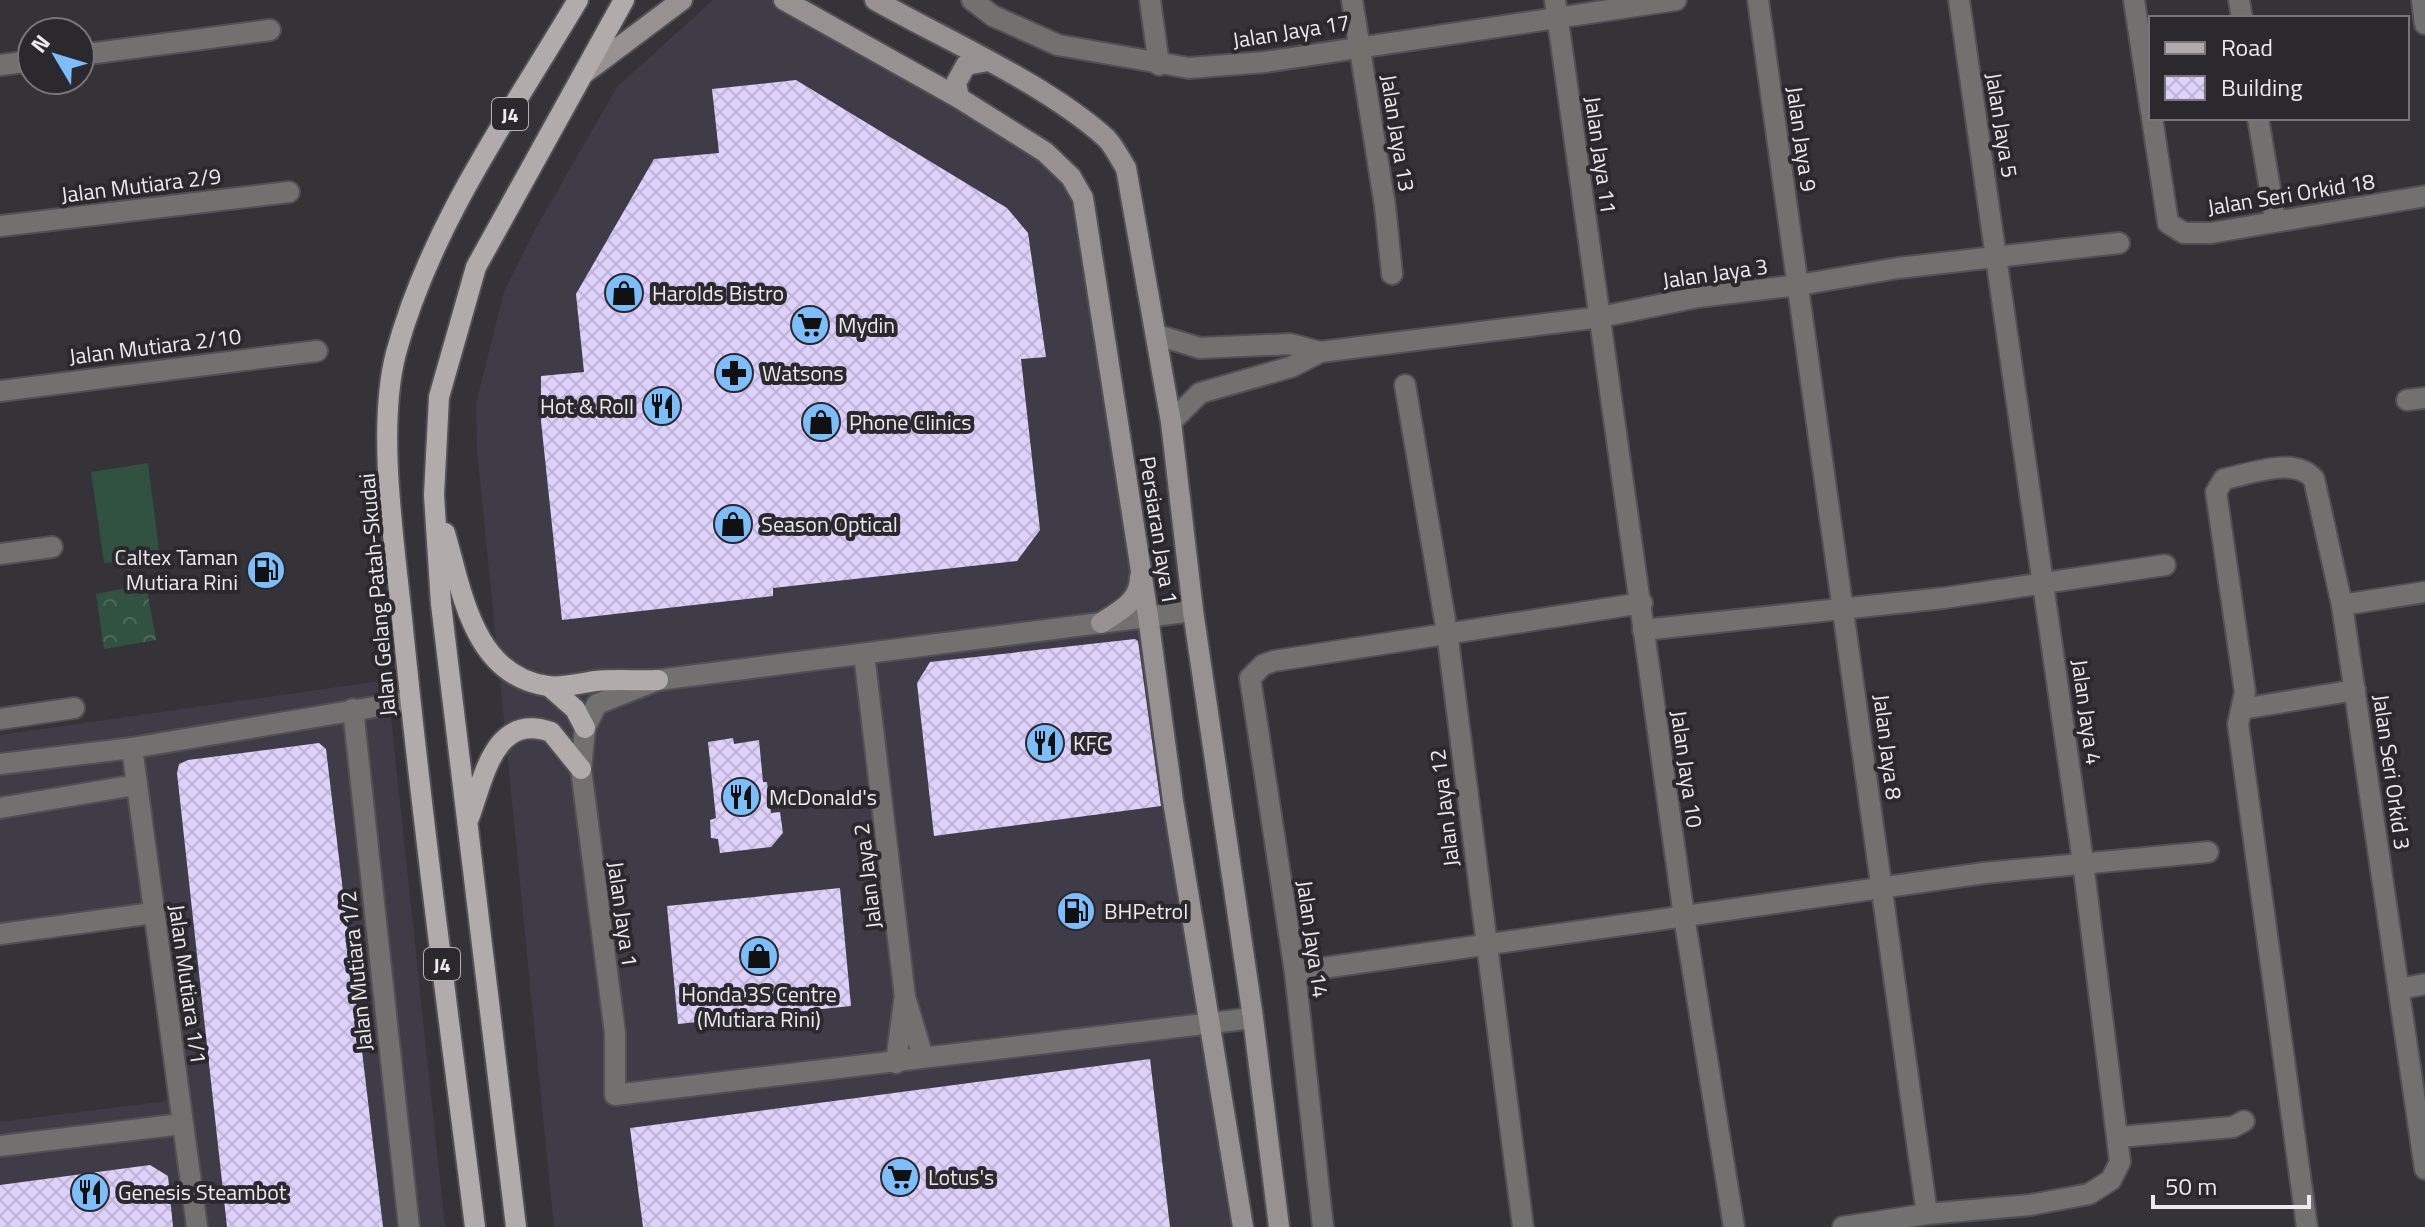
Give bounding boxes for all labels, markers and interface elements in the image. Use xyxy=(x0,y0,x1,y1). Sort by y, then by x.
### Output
street label: Jalan Jaya 17 xyxy=(1230,5,1352,57)
north arrow xyxy=(16,16,96,96)
legend xyxy=(2149,16,2409,120)
text: N xyxy=(22,27,58,60)
text: Road xyxy=(2221,29,2273,65)
text: Building xyxy=(2221,69,2303,105)
street label: Jalan Jaya 5 xyxy=(1977,70,2027,180)
street label: Jalan Jaya 13 xyxy=(1372,72,1424,194)
street label: Jalan Jaya 9 xyxy=(1778,84,1826,194)
street label: Jalan Jaya 11 xyxy=(1576,94,1626,216)
road number: J4 xyxy=(492,98,528,130)
street label: Jalan Mutiara 2/9 xyxy=(59,158,223,212)
street label: Jalan Seri Orkid 18 xyxy=(2205,164,2377,224)
street label: Jalan Jaya 3 xyxy=(1660,249,1770,297)
shop icon: Harolds Bistro xyxy=(603,272,645,314)
place label: Harolds Bistro xyxy=(652,276,784,310)
supermarket icon: Mydin xyxy=(789,304,831,346)
place label: Mydin xyxy=(838,308,895,342)
street label: Jalan Mutiara 2/10 xyxy=(67,319,243,373)
pharmacy icon: Watsons xyxy=(713,352,755,394)
place label: Watsons xyxy=(762,356,844,390)
restaurant icon: Hot & Roll xyxy=(641,385,683,427)
place label: Hot & Roll xyxy=(540,389,634,423)
shop icon: Phone Clinics xyxy=(800,401,842,443)
place label: Phone Clinics xyxy=(849,405,972,439)
street label: Persiaran Jaya 1 xyxy=(1131,454,1187,606)
street label: Jalan Gelang Patah-Skudai xyxy=(349,472,405,718)
shop icon: Season Optical xyxy=(712,503,754,545)
place label: Season Optical xyxy=(761,507,898,541)
place label: Caltex Taman Mutiara Rini xyxy=(115,540,238,599)
fuel station icon: Caltex Taman Mutiara Rini xyxy=(245,549,287,591)
street label: Jalan Jaya 4 xyxy=(2063,657,2111,767)
street label: Jalan Jaya 8 xyxy=(1865,692,1911,802)
street label: Jalan Seri Orkid 3 xyxy=(2364,692,2420,852)
street label: Jalan Jaya 10 xyxy=(1662,708,1712,830)
restaurant icon: KFC xyxy=(1024,722,1066,764)
place label: KFC xyxy=(1073,726,1109,760)
street label: Jalan Jaya 12 xyxy=(1420,747,1468,869)
restaurant icon: McDonald's xyxy=(720,776,762,818)
place label: McDonald's xyxy=(769,780,877,814)
street label: Jalan Jaya 2 xyxy=(844,821,890,931)
street label: Jalan Jaya 1 xyxy=(599,859,647,969)
street label: Jalan Jaya 14 xyxy=(1288,878,1338,1000)
street label: Jalan Mutiara 1/2 xyxy=(331,889,381,1053)
fuel station icon: BHPetrol xyxy=(1055,890,1097,932)
place label: BHPetrol xyxy=(1104,894,1188,928)
street label: Jalan Mutiara 1/1 xyxy=(160,902,216,1066)
shop icon: Honda 3S Centre (Mutiara Rini) xyxy=(738,935,780,977)
road number: J4 xyxy=(424,948,460,980)
place label: Honda 3S Centre (Mutiara Rini) xyxy=(681,977,837,1036)
supermarket icon: Lotus's xyxy=(879,1156,921,1198)
scale bar xyxy=(2153,1159,2309,1209)
place label: Lotus's xyxy=(928,1160,994,1194)
text: 50 m xyxy=(2165,1168,2217,1204)
restaurant icon: Genesis Steambot xyxy=(69,1171,111,1213)
place label: Genesis Steambot xyxy=(118,1175,287,1209)

